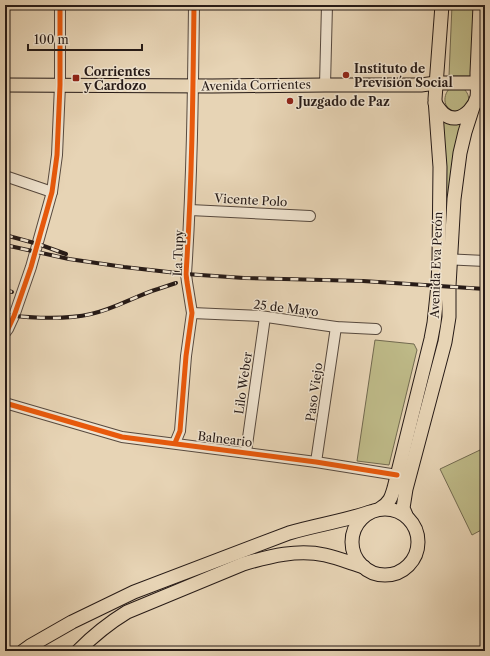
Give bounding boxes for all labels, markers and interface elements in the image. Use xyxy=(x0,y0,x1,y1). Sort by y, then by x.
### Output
scale bar xyxy=(28,26,142,52)
text: 100 m xyxy=(34,32,69,47)
place label: Instituto de Previsión Social xyxy=(354,61,453,90)
place label: Corrientes y Cardozo xyxy=(83,64,151,93)
marker: Instituto de Previsión Social xyxy=(341,70,351,80)
marker: Corrientes y Cardozo xyxy=(71,73,81,83)
street label: Avenida Corrientes xyxy=(200,77,311,93)
place label: Juzgado de Paz xyxy=(296,94,390,109)
marker: Juzgado de Paz xyxy=(285,96,295,106)
street label: Vicente Polo xyxy=(213,191,288,209)
street label: Avenida Eva Perón xyxy=(427,211,445,320)
street label: La Tupy xyxy=(170,229,186,277)
street label: 25 de Mayo xyxy=(253,297,319,319)
street label: Lilo Weber xyxy=(231,351,255,415)
street label: Paso Viejo xyxy=(302,362,326,422)
street label: Balneario xyxy=(197,428,253,450)

